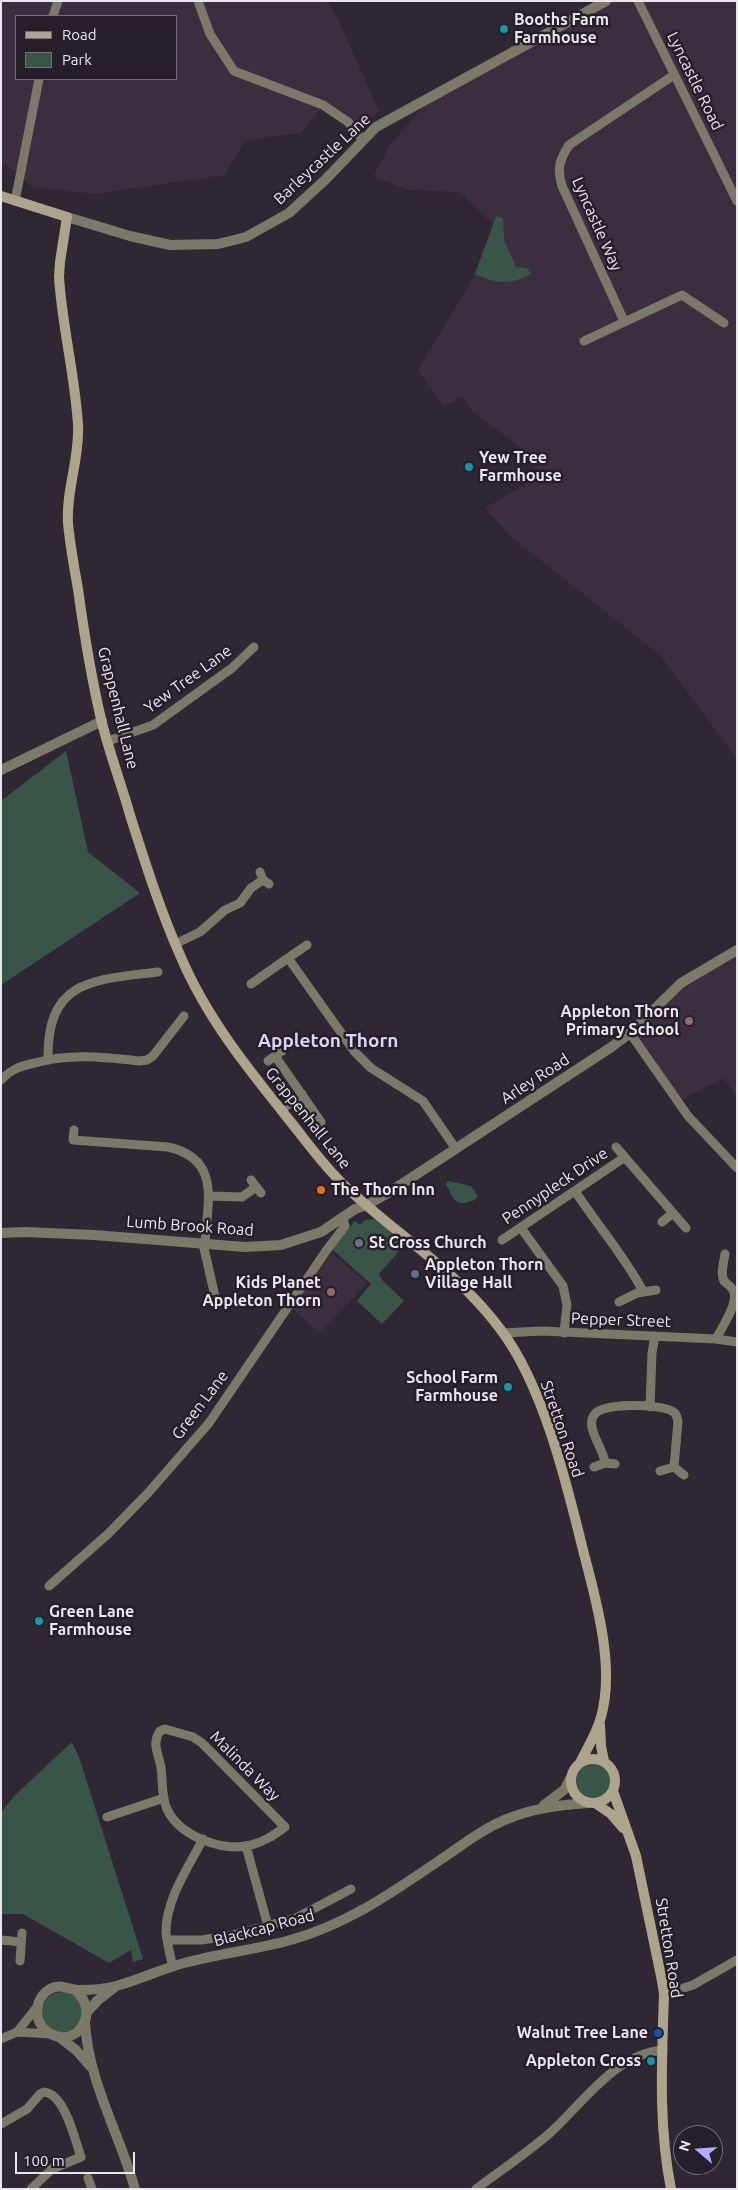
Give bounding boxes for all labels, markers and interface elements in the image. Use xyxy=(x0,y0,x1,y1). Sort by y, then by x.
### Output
place label: Booths Farm Farmhouse xyxy=(514,10,609,48)
legend xyxy=(15,15,178,80)
marker: Booths Farm Farmhouse xyxy=(498,23,510,35)
text: Road xyxy=(62,26,97,43)
street label: Lyncastle Road xyxy=(663,29,727,133)
text: Park xyxy=(62,51,92,68)
street label: Barleycastle Lane xyxy=(270,109,374,209)
street label: Lyncastle Way xyxy=(568,174,626,274)
place label: Yew Tree Farmhouse xyxy=(479,448,562,486)
marker: Yew Tree Farmhouse xyxy=(463,461,475,473)
street label: Yew Tree Lane xyxy=(140,641,236,717)
street label: Grappenhall Lane xyxy=(94,645,142,771)
place label: Appleton Thorn Primary School xyxy=(561,1002,679,1040)
marker: Appleton Thorn Primary School xyxy=(683,1015,695,1027)
district label: Appleton Thorn xyxy=(258,1030,398,1052)
street label: Arley Road xyxy=(497,1050,573,1108)
street label: Grappenhall Lane xyxy=(261,1063,355,1173)
street label: Pennypleck Drive xyxy=(499,1144,611,1228)
place label: The Thorn Inn xyxy=(331,1180,435,1200)
marker: The Thorn Inn xyxy=(315,1184,327,1196)
street label: Lumb Brook Road xyxy=(126,1212,254,1240)
place label: St Cross Church xyxy=(369,1233,487,1253)
marker: St Cross Church xyxy=(353,1237,365,1249)
place label: Appleton Thorn Village Hall xyxy=(425,1255,543,1293)
marker: Appleton Thorn Village Hall xyxy=(409,1268,421,1280)
place label: Kids Planet Appleton Thorn xyxy=(203,1273,321,1311)
marker: Kids Planet Appleton Thorn xyxy=(325,1286,337,1298)
street label: Pepper Street xyxy=(571,1309,671,1331)
street label: Green Lane xyxy=(168,1367,232,1443)
place label: School Farm Farmhouse xyxy=(406,1368,498,1406)
street label: Stretton Road xyxy=(536,1378,588,1480)
marker: School Farm Farmhouse xyxy=(502,1381,514,1393)
place label: Green Lane Farmhouse xyxy=(49,1602,134,1640)
marker: Green Lane Farmhouse xyxy=(33,1615,45,1627)
street label: Malinda Way xyxy=(206,1727,284,1805)
street label: Stretton Road xyxy=(652,1897,686,1999)
street label: Blackcap Road xyxy=(212,1905,316,1951)
place label: Walnut Tree Lane xyxy=(517,2023,648,2043)
marker: Walnut Tree Lane xyxy=(652,2027,664,2039)
place label: Appleton Cross xyxy=(526,2051,641,2071)
marker: Appleton Cross xyxy=(645,2055,657,2067)
north arrow xyxy=(673,2125,723,2175)
text: N xyxy=(675,2138,694,2153)
scale bar xyxy=(18,2142,138,2174)
text: 100 m xyxy=(23,2152,65,2169)

